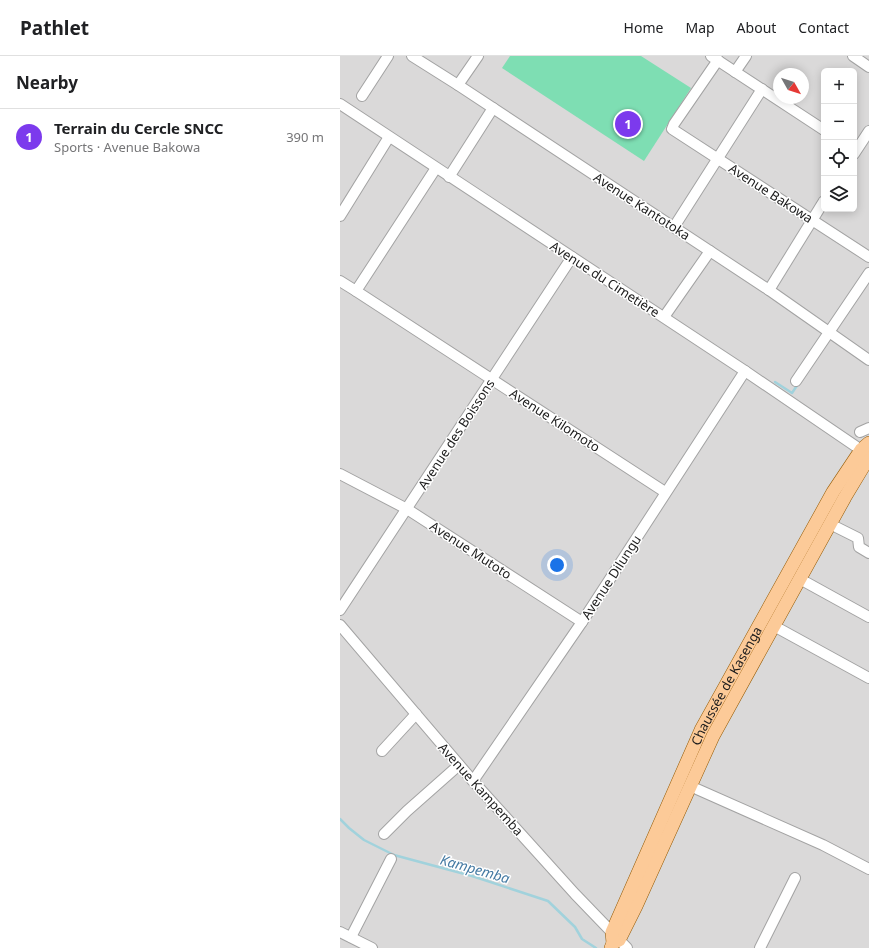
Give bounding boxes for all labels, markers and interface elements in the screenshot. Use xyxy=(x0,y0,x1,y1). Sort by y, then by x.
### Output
text: Pathlet xyxy=(20,15,89,41)
text: Home xyxy=(624,18,663,37)
text: Map xyxy=(685,18,715,37)
text: About xyxy=(737,18,776,37)
text: Contact xyxy=(798,18,849,37)
north arrow xyxy=(773,68,809,104)
map controls xyxy=(821,68,857,212)
button: + xyxy=(821,68,857,104)
text: Nearby xyxy=(16,71,78,94)
button: − xyxy=(821,104,857,140)
pin: 1 xyxy=(615,109,641,139)
text: Terrain du Cercle SNCC xyxy=(54,118,223,138)
text: 1 xyxy=(25,128,33,146)
text: 390 m xyxy=(286,128,324,146)
text: Sports · Avenue Bakowa xyxy=(54,138,200,156)
button: locate xyxy=(821,140,857,176)
street label: Avenue Bakowa xyxy=(725,159,817,227)
street label: Avenue Kantotoka xyxy=(590,168,694,244)
button: layers xyxy=(821,176,857,212)
street label: Avenue du Cimetière xyxy=(547,237,663,321)
street label: Avenue des Boissons xyxy=(414,375,498,493)
street label: Avenue Kilomoto xyxy=(506,384,604,456)
street label: Avenue Mutoto xyxy=(427,517,515,583)
street label: Avenue Dilungu xyxy=(577,531,645,623)
your location xyxy=(547,555,567,575)
street label: Chaussée de Kasenga xyxy=(686,623,766,748)
street label: Avenue Kampemba xyxy=(434,739,528,839)
water label: Kampemba xyxy=(438,850,512,888)

